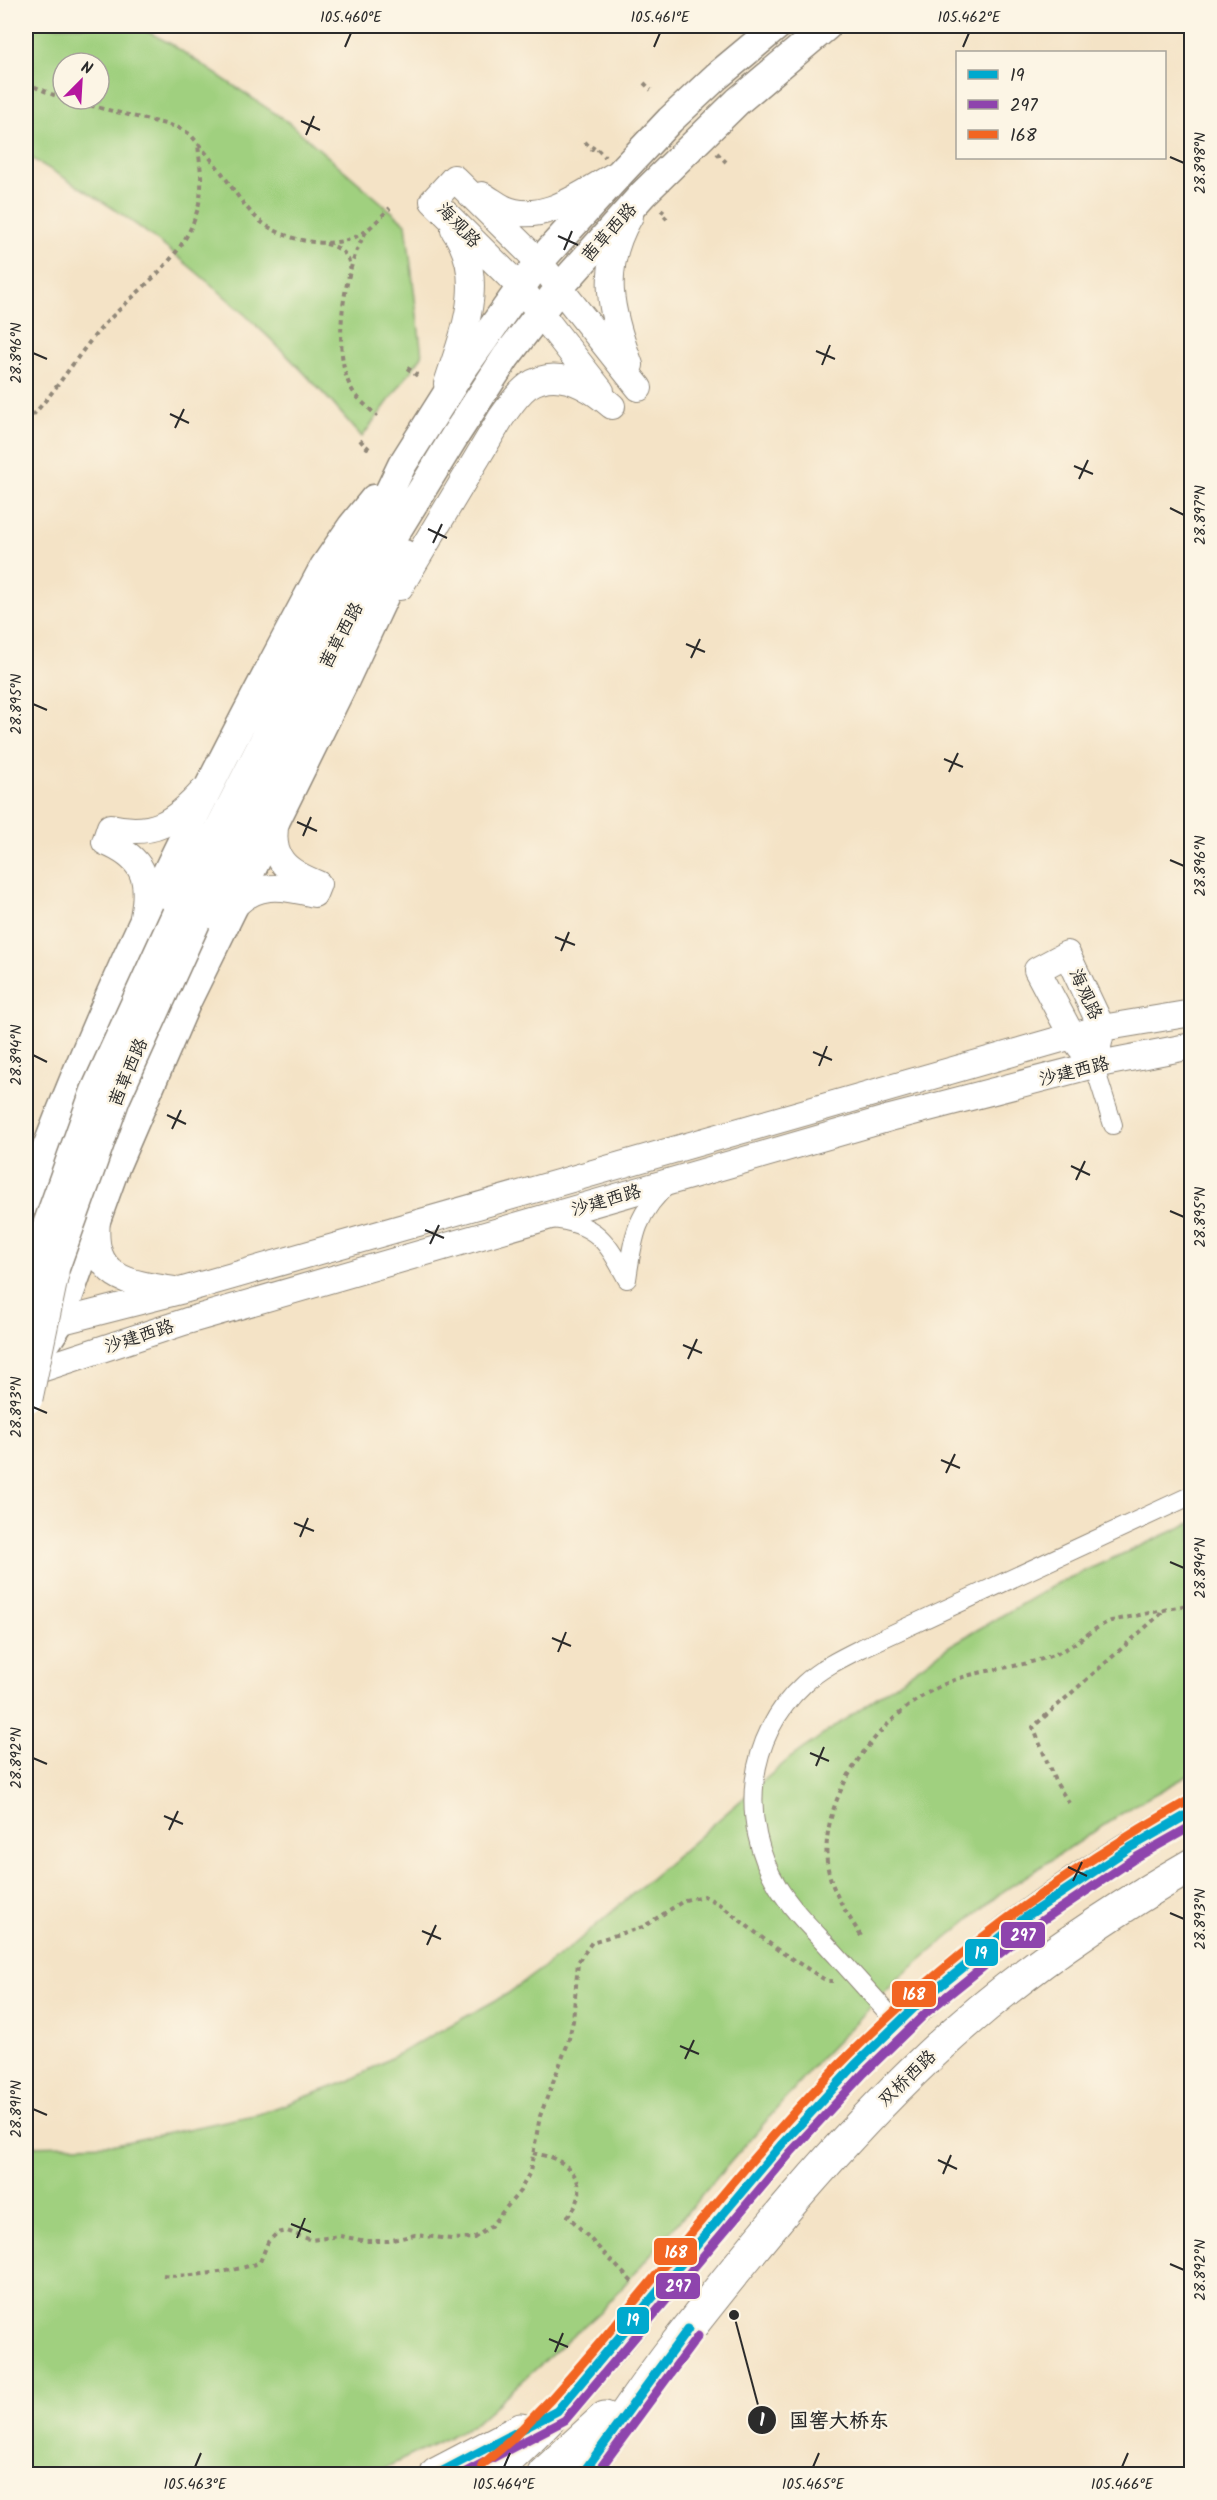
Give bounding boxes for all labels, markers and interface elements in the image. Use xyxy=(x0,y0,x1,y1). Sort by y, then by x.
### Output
text: 105.460°E xyxy=(320,6,383,30)
text: 105.461°E xyxy=(631,6,691,30)
text: 105.462°E xyxy=(937,6,1002,30)
north arrow xyxy=(51,51,111,111)
legend xyxy=(956,51,1166,159)
text: N xyxy=(77,55,96,82)
text: 19 xyxy=(1010,62,1025,91)
text: 297 xyxy=(1010,92,1038,121)
text: 168 xyxy=(1010,122,1037,151)
text: 28.898°N xyxy=(1189,132,1213,194)
street label: 海观路 xyxy=(429,197,487,256)
street label: 茜草西路 xyxy=(575,197,645,269)
text: 28.896°N xyxy=(5,322,29,384)
text: 28.897°N xyxy=(1189,485,1213,545)
street label: 茜草西路 xyxy=(313,597,372,674)
text: 28.895°N xyxy=(5,674,29,734)
text: 28.896°N xyxy=(1189,835,1213,897)
street label: 海观路 xyxy=(1060,964,1109,1025)
text: 28.894°N xyxy=(5,1024,29,1086)
street label: 茜草西路 xyxy=(102,1034,157,1111)
street label: 沙建西路 xyxy=(1036,1050,1113,1095)
street label: 沙建西路 xyxy=(568,1178,645,1225)
text: 28.895°N xyxy=(1189,1187,1213,1247)
street label: 沙建西路 xyxy=(101,1313,178,1362)
text: 28.893°N xyxy=(5,1376,29,1438)
text: 28.894°N xyxy=(1189,1537,1213,1599)
text: 28.892°N xyxy=(5,1727,29,1789)
text: 28.893°N xyxy=(1189,1888,1213,1950)
line badge: 297 xyxy=(1000,1921,1046,1949)
text: 297 xyxy=(1011,1924,1036,1949)
line badge: 19 xyxy=(964,1938,999,1967)
text: 19 xyxy=(975,1942,987,1967)
line badge: 168 xyxy=(891,1980,937,2008)
text: 168 xyxy=(903,1983,926,2008)
street label: 双桥西路 xyxy=(872,2044,944,2115)
text: 28.891°N xyxy=(5,2080,29,2138)
line badge: 168 xyxy=(653,2237,698,2266)
text: 28.892°N xyxy=(1189,2239,1213,2301)
text: 168 xyxy=(665,2241,688,2266)
line badge: 297 xyxy=(655,2272,701,2300)
text: 297 xyxy=(666,2275,691,2300)
line badge: 19 xyxy=(616,2306,650,2335)
text: 19 xyxy=(627,2309,639,2334)
callout: 国窖大桥东 xyxy=(747,2401,901,2439)
text: 国窖大桥东 xyxy=(789,2406,889,2438)
text: 1 xyxy=(759,2407,765,2436)
text: 105.463°E xyxy=(164,2473,228,2497)
text: 105.464°E xyxy=(473,2473,536,2497)
text: 105.465°E xyxy=(782,2473,845,2497)
text: 105.466°E xyxy=(1091,2473,1155,2497)

